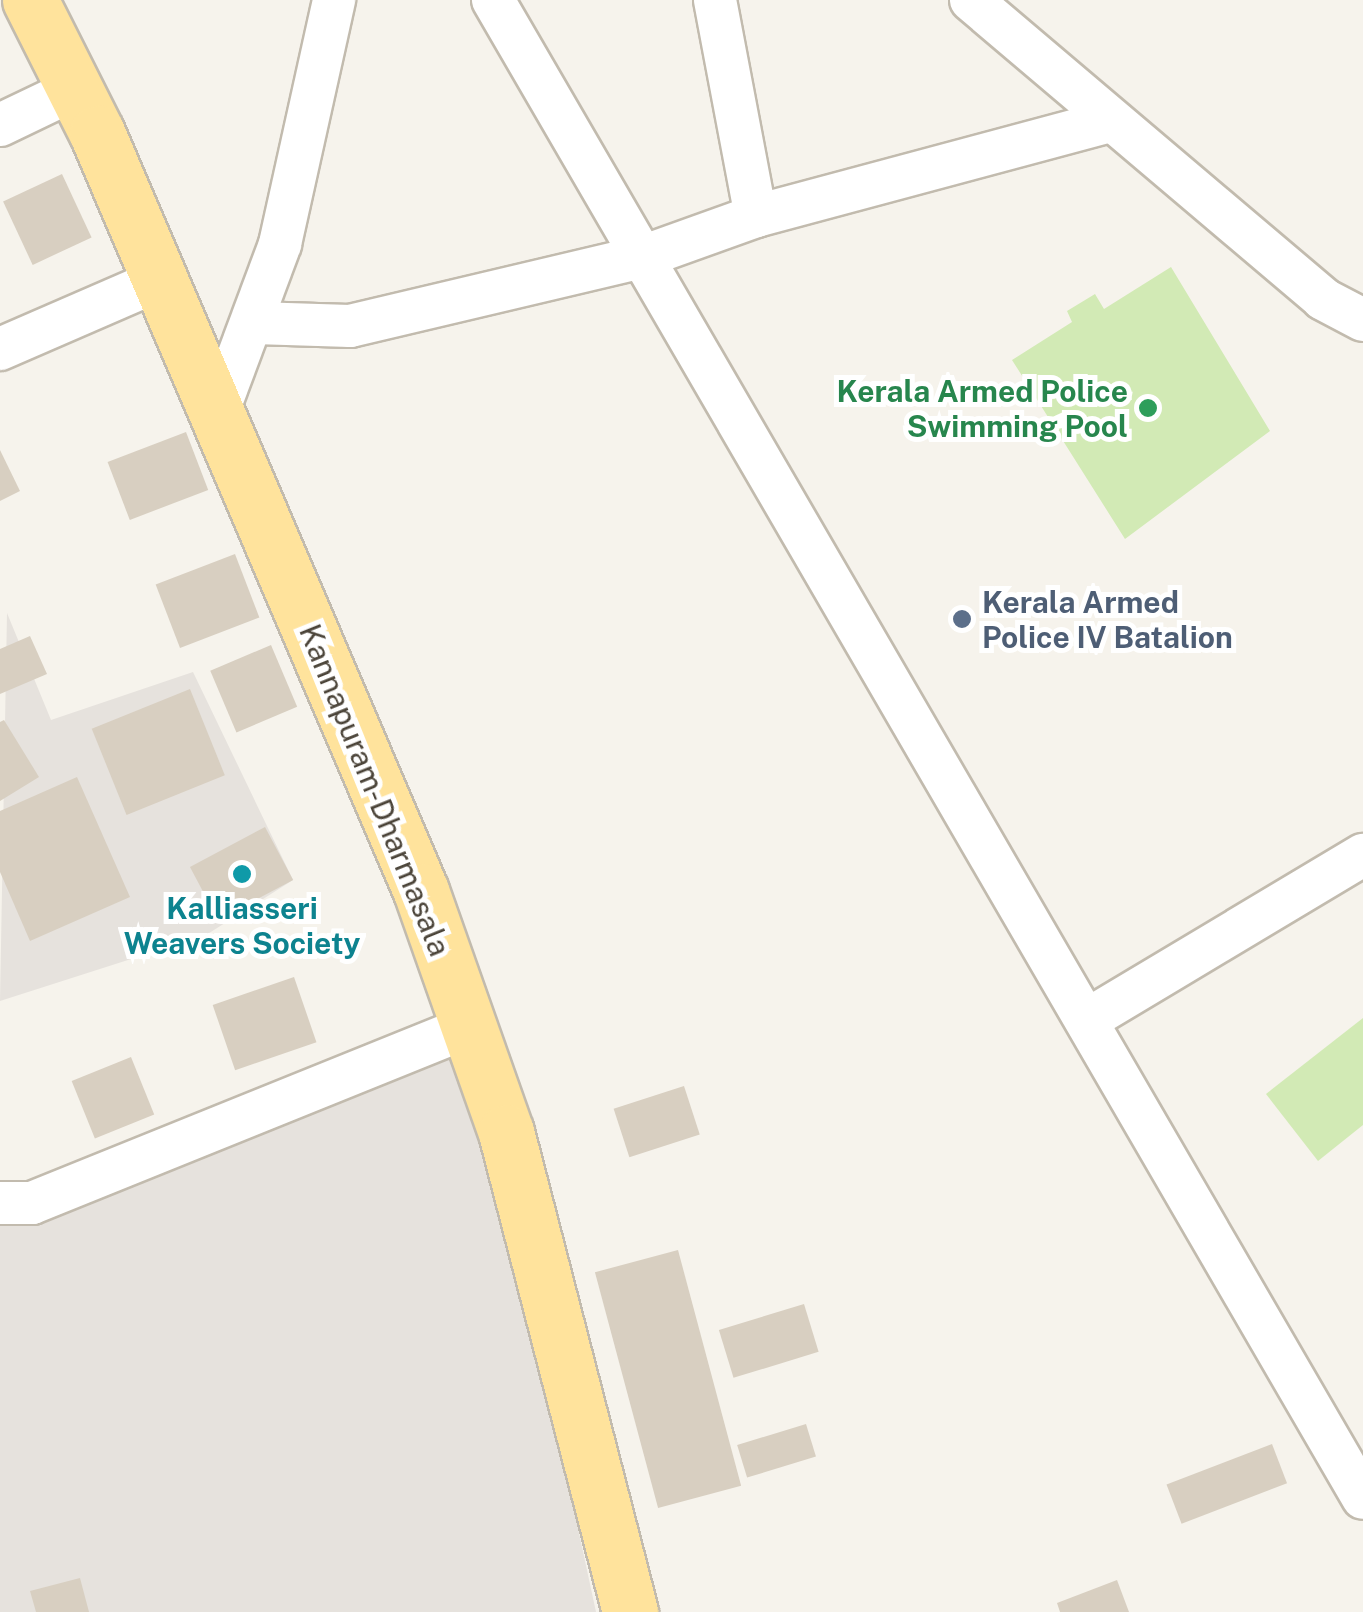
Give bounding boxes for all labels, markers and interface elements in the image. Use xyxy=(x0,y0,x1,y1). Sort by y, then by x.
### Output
place label: Kerala Armed Police Swimming Pool xyxy=(837,373,1128,444)
marker: Kerala Armed Police Swimming Pool xyxy=(1137,397,1159,419)
place label: Kerala Armed Police IV Batalion xyxy=(982,584,1233,654)
marker: Kerala Armed Police IV Batalion xyxy=(951,608,973,630)
street label: Kannapuram-Dharmasala xyxy=(292,619,458,961)
marker: Kalliasseri Weavers Society xyxy=(231,863,253,885)
place label: Kalliasseri Weavers Society xyxy=(124,890,360,960)

